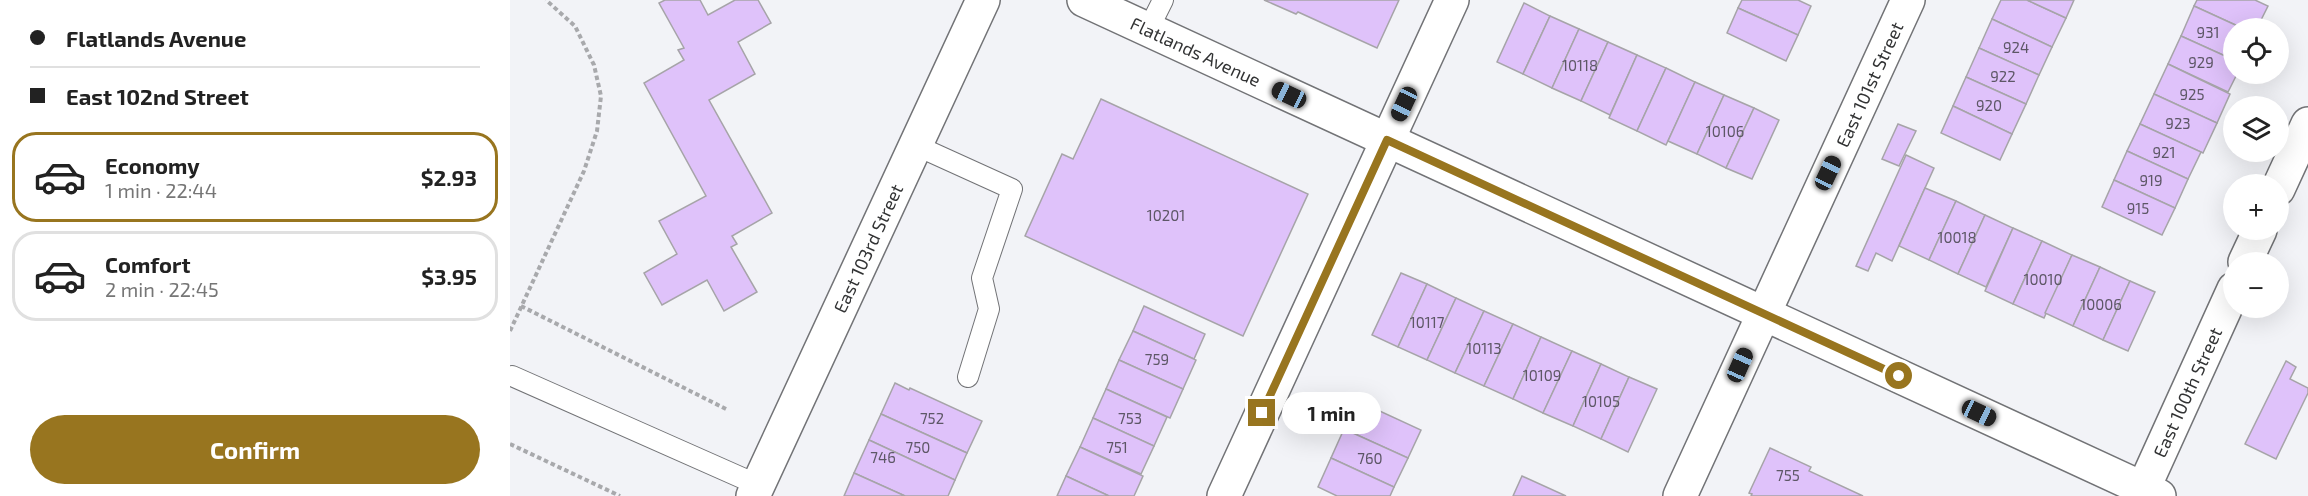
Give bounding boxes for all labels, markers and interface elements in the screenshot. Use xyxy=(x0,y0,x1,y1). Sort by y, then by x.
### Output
street label: Flatlands Avenue xyxy=(1127,12,1264,91)
street label: East 101st Street xyxy=(1831,18,1908,150)
map controls xyxy=(2223,18,2289,318)
button: locate xyxy=(2223,18,2289,84)
house number: 931 xyxy=(2197,23,2219,41)
text: Flatlands Avenue xyxy=(66,25,246,51)
house number: 924 xyxy=(2003,38,2029,56)
house number: 929 xyxy=(2188,53,2214,71)
house number: 10118 xyxy=(1562,56,1598,74)
house number: 922 xyxy=(1990,67,2016,85)
car xyxy=(1269,79,1309,111)
text: East 102nd Street xyxy=(66,83,249,109)
car xyxy=(1388,84,1420,124)
house number: 925 xyxy=(2179,85,2205,103)
house number: 920 xyxy=(1976,96,2002,114)
button: layers xyxy=(2223,96,2289,162)
house number: 923 xyxy=(2165,114,2191,132)
house number: 10106 xyxy=(1706,122,1744,140)
house number: 921 xyxy=(2153,143,2175,161)
icon: car xyxy=(33,150,87,204)
text: Economy xyxy=(105,152,200,178)
car xyxy=(1812,153,1844,193)
text: $2.93 xyxy=(421,164,477,190)
house number: 919 xyxy=(2139,171,2163,189)
button: + xyxy=(2223,174,2289,240)
text: 1 min · 22:44 xyxy=(105,178,217,202)
street label: East 103rd Street xyxy=(829,180,907,316)
house number: 915 xyxy=(2127,199,2149,217)
house number: 10201 xyxy=(1147,206,1185,224)
house number: 10018 xyxy=(1937,228,1977,246)
icon: car xyxy=(33,249,87,303)
text: Comfort xyxy=(105,251,190,277)
button: − xyxy=(2223,252,2289,318)
text: $3.95 xyxy=(421,263,477,289)
house number: 10010 xyxy=(2023,270,2063,288)
text: 2 min · 22:45 xyxy=(105,277,219,301)
house number: 10006 xyxy=(2080,295,2122,313)
house number: 10117 xyxy=(1410,313,1445,331)
street label: East 100th Street xyxy=(2148,324,2226,461)
house number: 10113 xyxy=(1466,339,1502,357)
car xyxy=(1724,345,1756,385)
house number: 759 xyxy=(1145,350,1169,368)
route start xyxy=(1885,362,1912,389)
house number: 10109 xyxy=(1523,366,1561,384)
callout: 1 min xyxy=(1283,392,1382,434)
house number: 10105 xyxy=(1582,392,1620,410)
car xyxy=(1959,397,1999,429)
route end xyxy=(1248,399,1275,426)
text: 1 min xyxy=(1307,401,1356,425)
house number: 752 xyxy=(920,409,944,427)
house number: 753 xyxy=(1118,409,1142,427)
button: Confirm xyxy=(30,415,480,484)
house number: 750 xyxy=(906,438,930,456)
house number: 751 xyxy=(1106,438,1128,456)
house number: 746 xyxy=(870,448,896,466)
house number: 760 xyxy=(1357,449,1383,467)
house number: 755 xyxy=(1776,466,1800,484)

